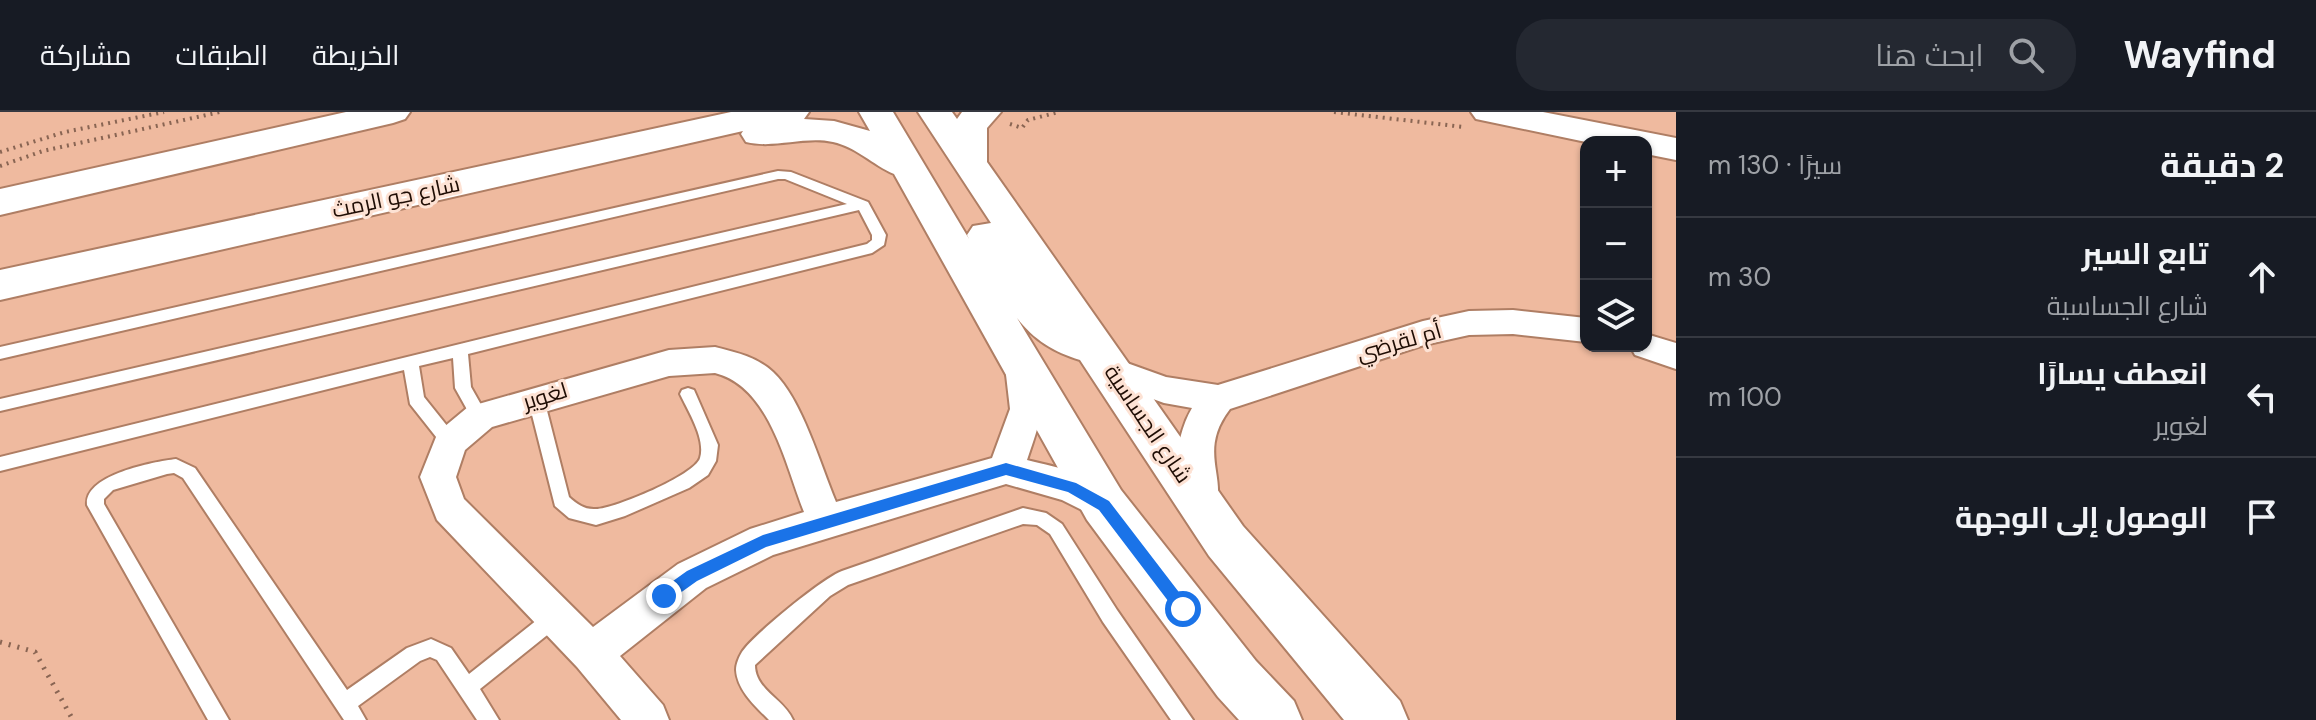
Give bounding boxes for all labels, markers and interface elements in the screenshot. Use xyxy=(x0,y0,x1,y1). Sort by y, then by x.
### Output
search box xyxy=(1516,19,2076,91)
text: Wayfind xyxy=(2124,30,2276,80)
icon: search xyxy=(2004,33,2048,77)
text: ابحث هنا xyxy=(1875,36,1984,75)
text: مشاركة xyxy=(40,37,131,74)
text: الطبقات xyxy=(175,37,268,74)
text: الخريطة xyxy=(312,37,399,74)
map controls xyxy=(1580,136,1652,352)
button: + xyxy=(1580,136,1652,208)
text: 2 دقيقة xyxy=(2160,143,2284,188)
text: سيرًا · 130 m xyxy=(1708,148,1842,182)
street label: شارع جو الرمث xyxy=(329,169,463,225)
button: − xyxy=(1580,208,1652,280)
text: تابع السير xyxy=(2082,234,2208,273)
icon: ahead xyxy=(2240,255,2284,299)
text: 30 m xyxy=(1708,260,1771,294)
button: layers xyxy=(1580,280,1652,352)
text: شارع الجساسية xyxy=(2047,289,2208,323)
street label: أم لقرضي xyxy=(1353,316,1446,370)
text: انعطف يسارًا xyxy=(2037,354,2208,393)
street label: شارع الجساسية xyxy=(1098,359,1198,489)
icon: left xyxy=(2240,375,2284,419)
street label: لغوير xyxy=(517,376,571,417)
text: 100 m xyxy=(1708,380,1782,414)
text: لغوير xyxy=(2155,409,2208,443)
icon: arrive xyxy=(2240,495,2284,539)
text: الوصول إلى الوجهة xyxy=(1955,498,2208,537)
route end xyxy=(646,578,682,614)
route start xyxy=(1165,591,1201,627)

